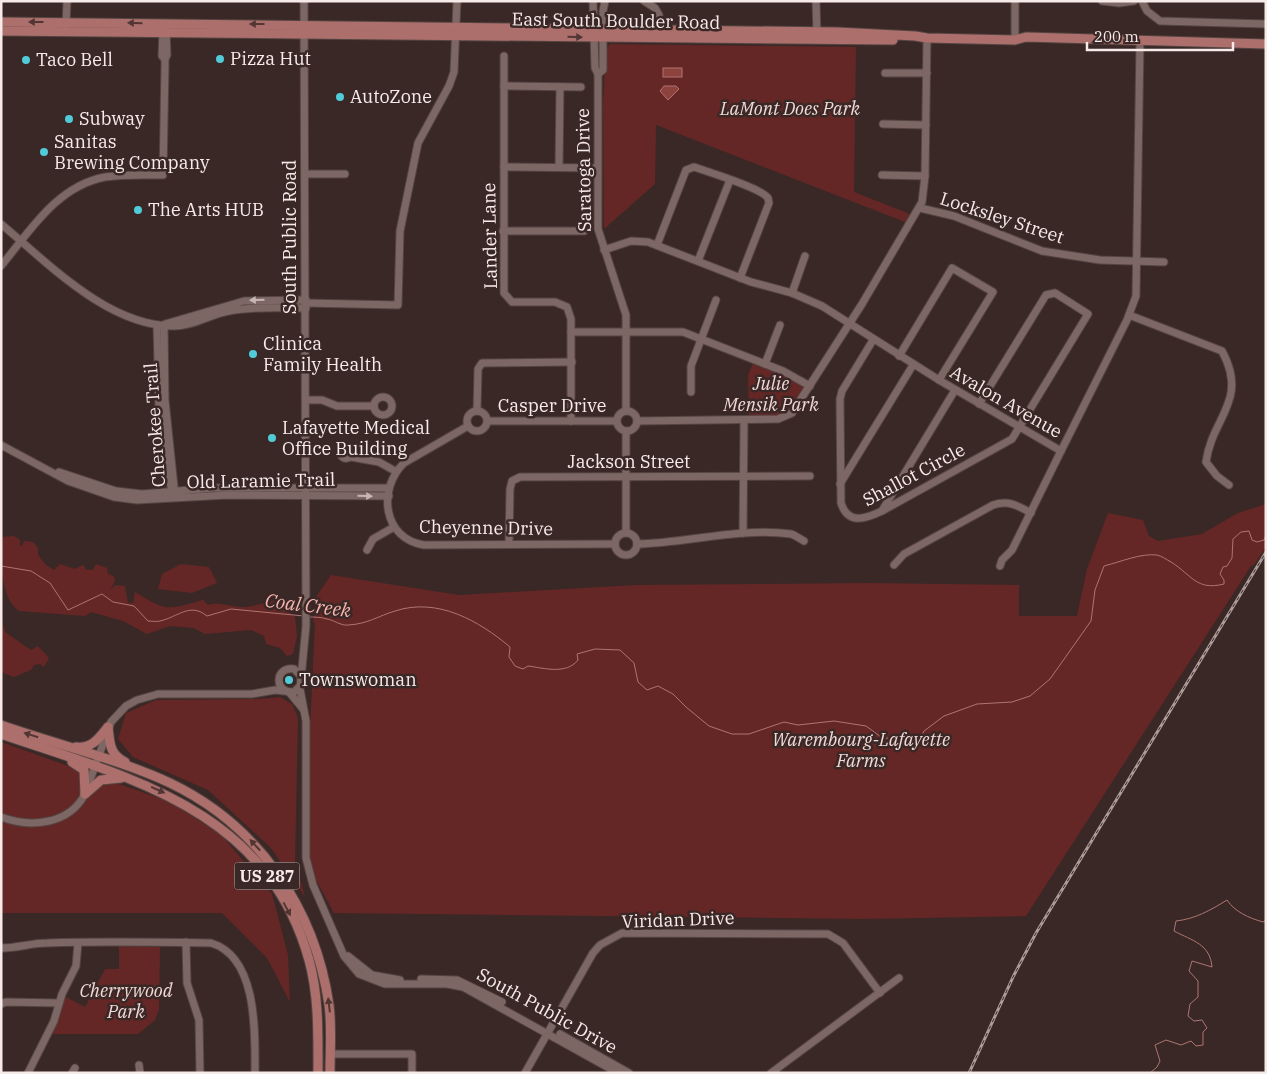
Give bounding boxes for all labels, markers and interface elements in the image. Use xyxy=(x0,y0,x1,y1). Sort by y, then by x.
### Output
street label: East South Boulder Road xyxy=(512,7,721,34)
one-way arrow xyxy=(28,18,44,26)
one-way arrow xyxy=(126,19,142,27)
one-way arrow xyxy=(249,20,265,28)
scale bar xyxy=(1087,20,1233,52)
text: 200 m xyxy=(1094,27,1139,46)
one-way arrow xyxy=(567,34,583,42)
place label: Pizza Hut xyxy=(230,47,311,70)
place label: Taco Bell xyxy=(36,48,113,71)
marker: Pizza Hut xyxy=(214,53,226,65)
marker: Taco Bell xyxy=(20,54,32,66)
place label: AutoZone xyxy=(350,85,432,108)
marker: AutoZone xyxy=(334,91,346,103)
park label: LaMont Does Park xyxy=(719,97,861,120)
place label: Subway xyxy=(79,107,145,130)
street label: Saratoga Drive xyxy=(571,108,596,232)
marker: Subway xyxy=(63,113,75,125)
place label: Sanitas Brewing Company xyxy=(54,130,210,174)
marker: Sanitas Brewing Company xyxy=(38,146,50,158)
street label: South Public Road xyxy=(278,160,301,314)
street label: Lander Lane xyxy=(477,183,502,289)
street label: Locksley Street xyxy=(937,187,1067,248)
place label: The Arts HUB xyxy=(148,198,264,221)
marker: The Arts HUB xyxy=(132,204,144,216)
one-way arrow xyxy=(249,297,265,305)
place label: Clinica Family Health xyxy=(263,332,382,376)
marker: Clinica Family Health xyxy=(247,348,259,360)
street label: Avalon Avenue xyxy=(946,360,1066,443)
street label: Cherokee Trail xyxy=(139,362,170,488)
park label: Julie Mensik Park xyxy=(722,372,819,416)
street label: Casper Drive xyxy=(498,394,606,417)
place label: Lafayette Medical Office Building xyxy=(282,416,430,460)
marker: Lafayette Medical Office Building xyxy=(266,432,278,444)
street label: Shallot Circle xyxy=(859,438,969,511)
street label: Jackson Street xyxy=(568,450,690,473)
street label: Old Laramie Trail xyxy=(186,468,336,493)
one-way arrow xyxy=(357,492,373,500)
street label: Cheyenne Drive xyxy=(419,515,553,540)
water label: Coal Creek xyxy=(264,588,353,622)
place label: Townswoman xyxy=(299,668,417,691)
marker: Townswoman xyxy=(283,674,295,686)
park label: Warembourg-Lafayette Farms xyxy=(772,728,950,772)
one-way arrow xyxy=(23,730,38,738)
one-way arrow xyxy=(151,786,165,794)
one-way arrow xyxy=(249,839,261,851)
road number: US 287 xyxy=(234,862,300,889)
one-way arrow xyxy=(283,902,292,916)
street label: Viridan Drive xyxy=(621,906,735,933)
street label: South Public Drive xyxy=(473,963,621,1059)
park label: Cherrywood Park xyxy=(79,979,173,1023)
one-way arrow xyxy=(325,997,333,1013)

